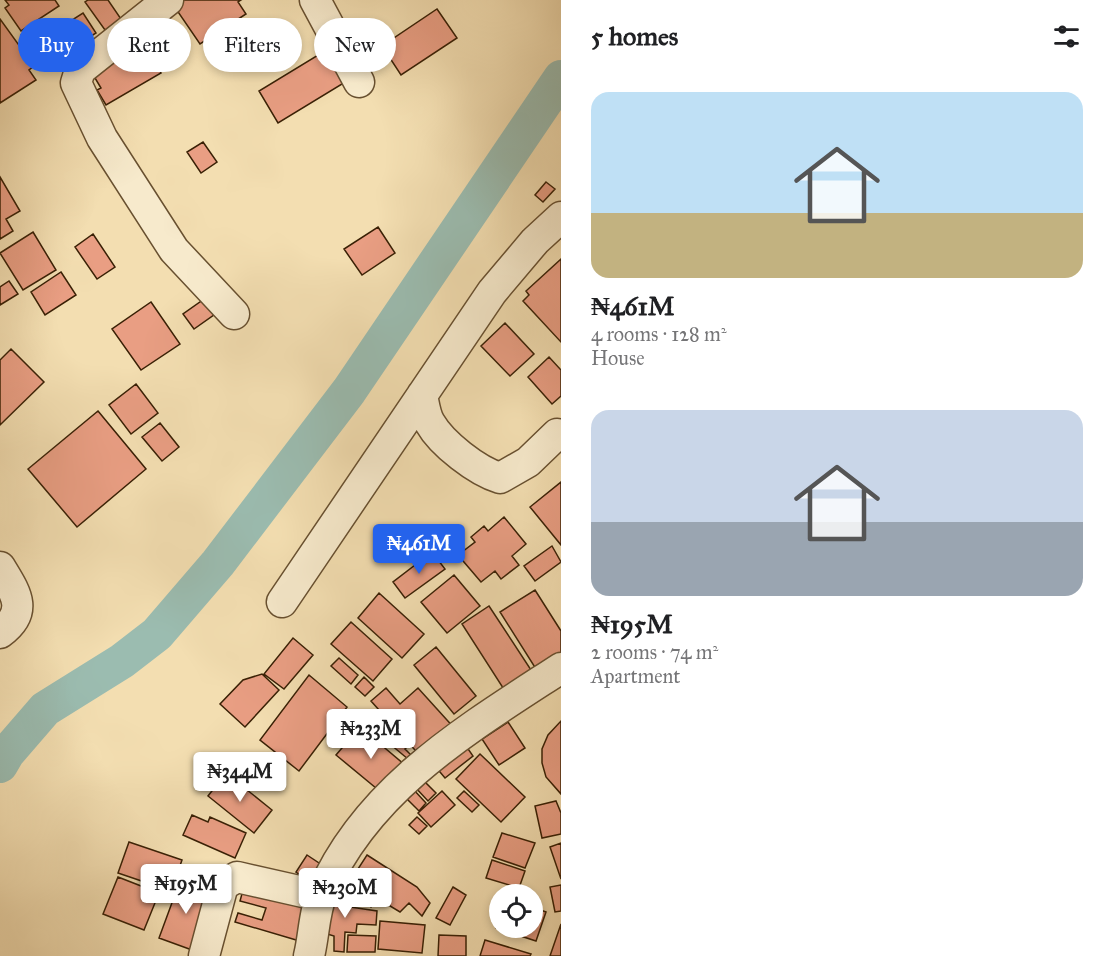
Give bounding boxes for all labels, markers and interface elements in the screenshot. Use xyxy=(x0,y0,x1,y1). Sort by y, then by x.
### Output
chip: Buy xyxy=(18,18,95,72)
chip: Rent xyxy=(107,18,191,72)
chip: Filters xyxy=(203,18,302,72)
chip: New xyxy=(314,18,396,72)
text: 5 homes xyxy=(591,20,678,52)
icon: filters xyxy=(1050,20,1083,53)
icon: home xyxy=(783,131,891,239)
text: ₦461M xyxy=(591,290,675,322)
text: 4 rooms · 128 m² xyxy=(591,322,727,346)
text: House xyxy=(591,346,645,370)
icon: home xyxy=(783,449,891,557)
pin: ₦461M xyxy=(377,524,461,575)
text: ₦461M xyxy=(387,531,451,555)
text: ₦195M xyxy=(591,608,673,640)
text: 2 rooms · 74 m² xyxy=(591,640,718,664)
text: Apartment xyxy=(591,664,680,688)
pin: ₦233M xyxy=(329,709,413,760)
text: ₦233M xyxy=(341,716,401,740)
pin: ₦344M xyxy=(198,752,282,803)
text: ₦344M xyxy=(207,759,273,783)
pin: ₦195M xyxy=(144,864,228,915)
pin: ₦230M xyxy=(303,868,387,919)
text: ₦195M xyxy=(155,871,217,895)
text: ₦230M xyxy=(313,875,377,899)
map controls xyxy=(489,884,543,938)
button: locate xyxy=(489,884,543,938)

